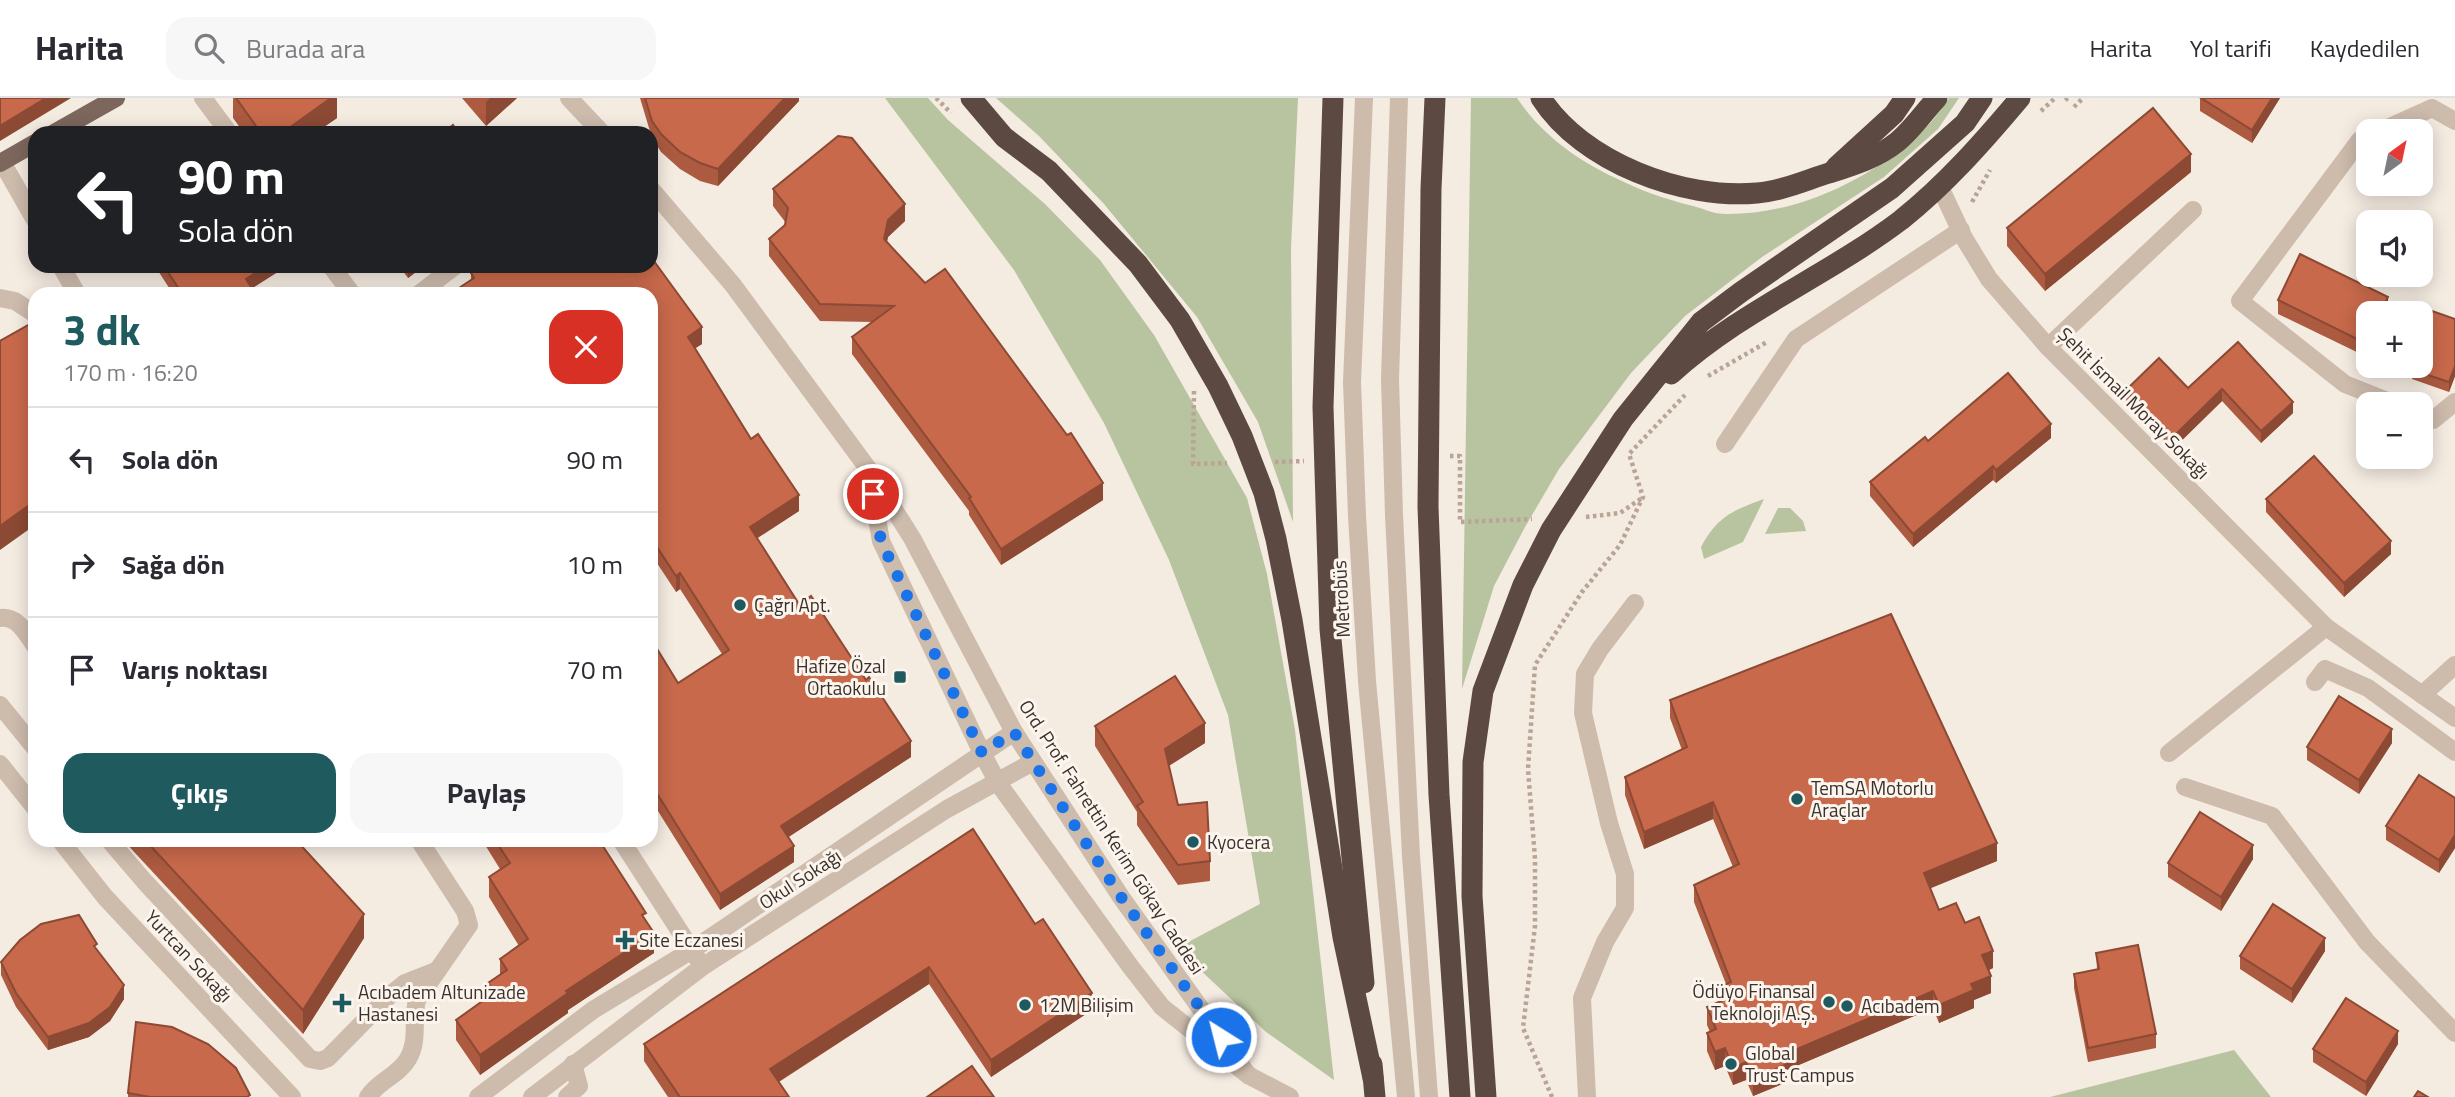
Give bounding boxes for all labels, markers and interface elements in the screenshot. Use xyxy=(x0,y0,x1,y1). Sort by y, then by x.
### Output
search box xyxy=(166,17,656,80)
text: Harita xyxy=(35,23,124,73)
icon: search xyxy=(190,29,228,67)
text: Burada ara xyxy=(246,29,365,68)
text: Harita xyxy=(2090,30,2152,66)
text: Yol tarifi xyxy=(2190,30,2272,66)
text: Kaydedilen xyxy=(2310,30,2420,66)
north arrow xyxy=(2356,119,2432,196)
map controls xyxy=(2356,119,2433,469)
text: 90 m xyxy=(178,138,285,213)
icon: left xyxy=(63,154,154,245)
text: Sola dön xyxy=(178,206,294,254)
button: sound xyxy=(2356,210,2433,287)
text: 3 dk xyxy=(63,297,140,361)
button: + xyxy=(2356,301,2433,378)
button: close xyxy=(549,310,623,384)
street label: Şehit İsmail Moray Sokağı xyxy=(2052,320,2217,485)
text: 170 m · 16:20 xyxy=(63,355,198,390)
button: − xyxy=(2356,392,2433,469)
text: Sola dön xyxy=(122,440,219,479)
text: 90 m xyxy=(566,440,623,479)
icon: left xyxy=(63,441,101,479)
pin xyxy=(843,464,903,524)
icon: arrive xyxy=(854,475,892,513)
text: Sağa dön xyxy=(122,545,225,584)
text: 10 m xyxy=(566,545,623,584)
icon: right xyxy=(63,546,101,584)
street label: Metrobüs xyxy=(1324,559,1357,638)
place label: Çağrı Apt. xyxy=(754,590,831,619)
marker: Çağrı Apt. xyxy=(732,597,748,613)
text: Varış noktası xyxy=(122,650,268,689)
text: 70 m xyxy=(566,650,623,689)
icon: arrive xyxy=(63,651,101,689)
place label: Hafize Özal Ortaokulu xyxy=(796,651,886,702)
marker: Hafize Özal Ortaokulu xyxy=(892,669,908,685)
street label: Ord. Prof. Fahrettin Kerim Gökay Caddesi xyxy=(1012,694,1212,980)
button: Çıkış xyxy=(63,753,336,833)
button: Paylaş xyxy=(350,753,623,833)
place label: TemSA Motorlu Araçlar xyxy=(1811,773,1934,824)
marker: TemSA Motorlu Araçlar xyxy=(1789,791,1805,807)
place label: Kyocera xyxy=(1207,827,1271,856)
marker: Kyocera xyxy=(1185,834,1201,850)
street label: Okul Sokağı xyxy=(753,841,847,916)
street label: Yurtcan Sokağı xyxy=(139,903,240,1008)
place label: Site Eczanesi xyxy=(639,925,743,954)
marker: Site Eczanesi xyxy=(617,932,633,948)
place label: Ödüyo Finansal Teknoloji A.Ş. xyxy=(1692,976,1815,1027)
place label: Acıbadem Altunizade Hastanesi xyxy=(358,977,526,1028)
place label: 12M Bilişim xyxy=(1039,990,1134,1019)
place label: Acıbadem xyxy=(1861,991,1940,1020)
marker: Acıbadem Altunizade Hastanesi xyxy=(332,993,352,1013)
marker: Ödüyo Finansal Teknoloji A.Ş. xyxy=(1821,994,1837,1010)
marker: 12M Bilişim xyxy=(1017,997,1033,1013)
marker: Acıbadem xyxy=(1839,998,1855,1014)
position arrow xyxy=(1184,1000,1258,1074)
place label: Global Trust Campus xyxy=(1745,1038,1855,1089)
marker: Global Trust Campus xyxy=(1723,1056,1739,1072)

